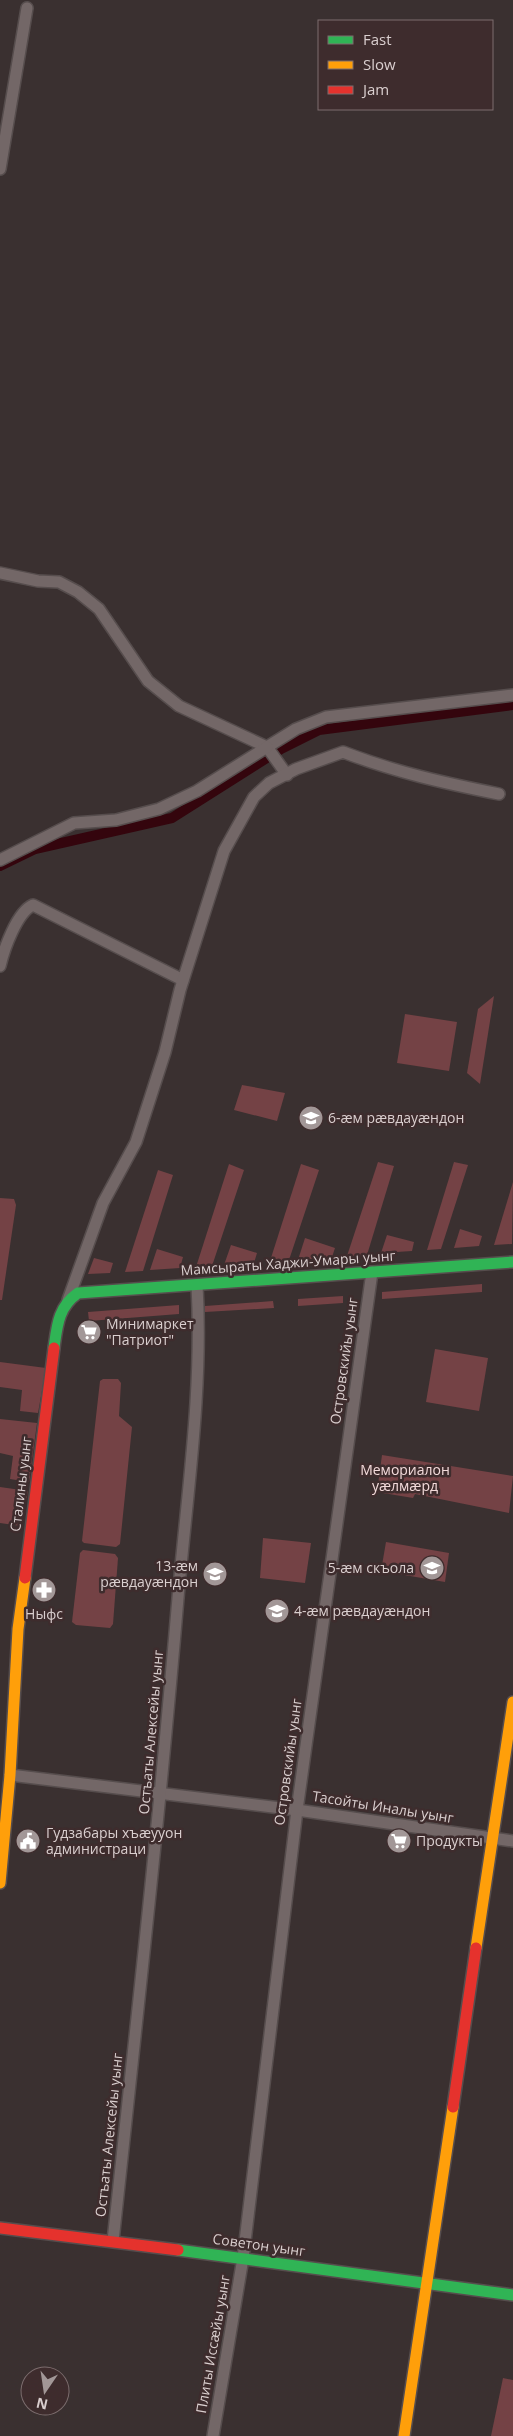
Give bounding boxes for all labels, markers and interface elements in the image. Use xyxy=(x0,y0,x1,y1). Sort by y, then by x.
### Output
legend xyxy=(318,20,493,110)
text: Fast xyxy=(363,29,392,49)
text: Slow xyxy=(363,54,396,74)
text: Jam xyxy=(361,79,389,99)
school or university icon: 6-æм рӕвдауӕндон xyxy=(298,1105,324,1131)
place label: 6-æм рӕвдауӕндон xyxy=(328,1108,464,1127)
street label: Мамсыраты Хаджи-Умары уынг xyxy=(180,1246,396,1279)
street label: Островскийы уынг xyxy=(325,1296,362,1426)
place label: Минимаркет "Патриот" xyxy=(106,1314,194,1349)
supermarket icon: Минимаркет "Патриот" xyxy=(76,1319,102,1345)
street label: Сталины уынг xyxy=(5,1435,36,1533)
park label: Мемориалон уæлмæрд xyxy=(360,1460,450,1495)
school or university icon: 5-æм скъола xyxy=(419,1555,445,1581)
place label: 13-æм рӕвдауӕндон xyxy=(100,1556,198,1591)
place label: 5-æм скъола xyxy=(328,1558,414,1577)
school or university icon: 13-æм рӕвдауӕндон xyxy=(202,1561,228,1587)
pharmacy icon: Ныфс xyxy=(31,1577,57,1603)
school or university icon: 4-æм рӕвдауӕндон xyxy=(264,1598,290,1624)
place label: 4-æм рӕвдауӕндон xyxy=(294,1601,430,1620)
place label: Ныфс xyxy=(25,1604,63,1623)
street label: Остъаты Алексейы уынг xyxy=(134,1649,167,1815)
street label: Островскийы уынг xyxy=(269,1697,306,1827)
street label: Тасойты Иналы уынг xyxy=(311,1786,455,1827)
place label: Гудзабары хъæууон администраци xyxy=(46,1823,182,1858)
public building icon: Гудзабары хъæууон администраци xyxy=(15,1828,41,1854)
supermarket icon: Продукты xyxy=(386,1828,412,1854)
place label: Продукты xyxy=(416,1831,483,1850)
street label: Остъаты Алексейы уынг xyxy=(90,2052,127,2218)
street label: Советон уынг xyxy=(212,2229,307,2260)
street label: Плиты Иссæйы уынг xyxy=(191,2273,234,2415)
north arrow xyxy=(20,2366,70,2416)
text: N xyxy=(34,2394,50,2415)

